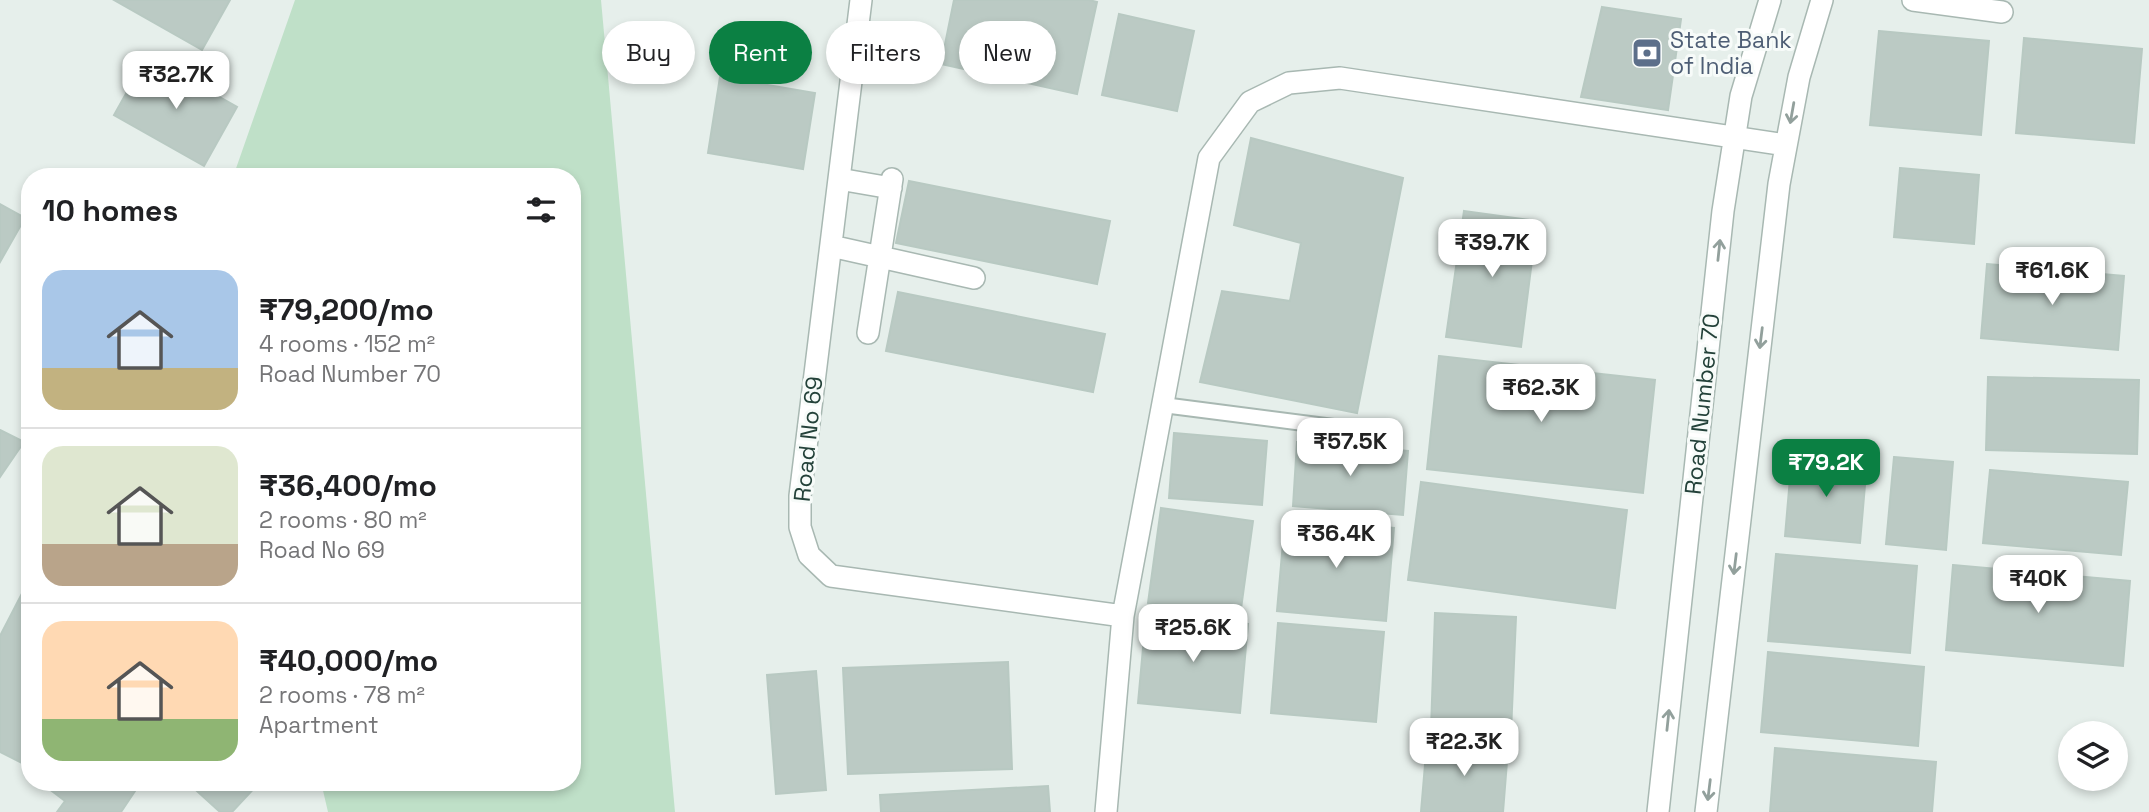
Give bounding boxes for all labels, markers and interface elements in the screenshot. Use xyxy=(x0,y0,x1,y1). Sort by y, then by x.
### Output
chip: Buy xyxy=(602,21,695,84)
chip: Rent xyxy=(709,21,812,84)
chip: Filters xyxy=(826,21,945,84)
chip: New xyxy=(959,21,1056,84)
place label: State Bank of India xyxy=(1670,25,1792,81)
bank icon: State Bank of India xyxy=(1630,36,1664,70)
pin: ₹32.7K xyxy=(119,52,233,111)
text: ₹32.7K xyxy=(138,59,214,89)
one-way arrow xyxy=(1785,101,1798,124)
text: 10 homes xyxy=(42,191,178,230)
icon: filters xyxy=(522,191,560,229)
pin: ₹39.7K xyxy=(1435,219,1549,279)
text: ₹39.7K xyxy=(1454,227,1530,257)
one-way arrow xyxy=(1713,239,1726,262)
pin: ₹61.6K xyxy=(1995,247,2109,307)
text: ₹61.6K xyxy=(2015,255,2089,285)
text: ₹79,200/mo xyxy=(259,290,434,329)
icon: home xyxy=(98,298,182,382)
street label: Road Number 70 xyxy=(1678,312,1726,496)
one-way arrow xyxy=(1755,327,1768,349)
text: 4 rooms · 152 m² xyxy=(259,329,435,359)
text: Road Number 70 xyxy=(259,359,441,389)
pin: ₹62.3K xyxy=(1484,364,1598,424)
text: ₹62.3K xyxy=(1502,372,1580,402)
street label: Road No 69 xyxy=(787,375,829,503)
pin: ₹57.5K xyxy=(1293,419,1407,478)
text: ₹57.5K xyxy=(1313,426,1387,456)
pin: ₹79.2K xyxy=(1769,440,1883,499)
text: ₹79.2K xyxy=(1788,447,1864,477)
text: ₹36,400/mo xyxy=(259,466,437,505)
icon: home xyxy=(98,474,182,558)
text: 2 rooms · 80 m² xyxy=(259,505,427,535)
pin: ₹36.4K xyxy=(1279,510,1393,570)
text: ₹36.4K xyxy=(1297,518,1375,548)
text: Road No 69 xyxy=(259,535,385,565)
one-way arrow xyxy=(1728,553,1741,575)
pin: ₹40K xyxy=(1997,556,2079,615)
text: ₹40K xyxy=(2009,563,2067,593)
pin: ₹25.6K xyxy=(1136,604,1250,664)
text: ₹25.6K xyxy=(1154,612,1232,642)
text: ₹40,000/mo xyxy=(259,641,438,680)
icon: home xyxy=(98,649,182,733)
text: 2 rooms · 78 m² xyxy=(259,680,425,710)
one-way arrow xyxy=(1661,709,1674,732)
text: Apartment xyxy=(259,710,379,740)
pin: ₹22.3K xyxy=(1407,718,1521,778)
map controls xyxy=(2058,721,2128,791)
button: layers xyxy=(2058,721,2128,791)
text: ₹22.3K xyxy=(1426,726,1502,756)
one-way arrow xyxy=(1702,779,1715,801)

